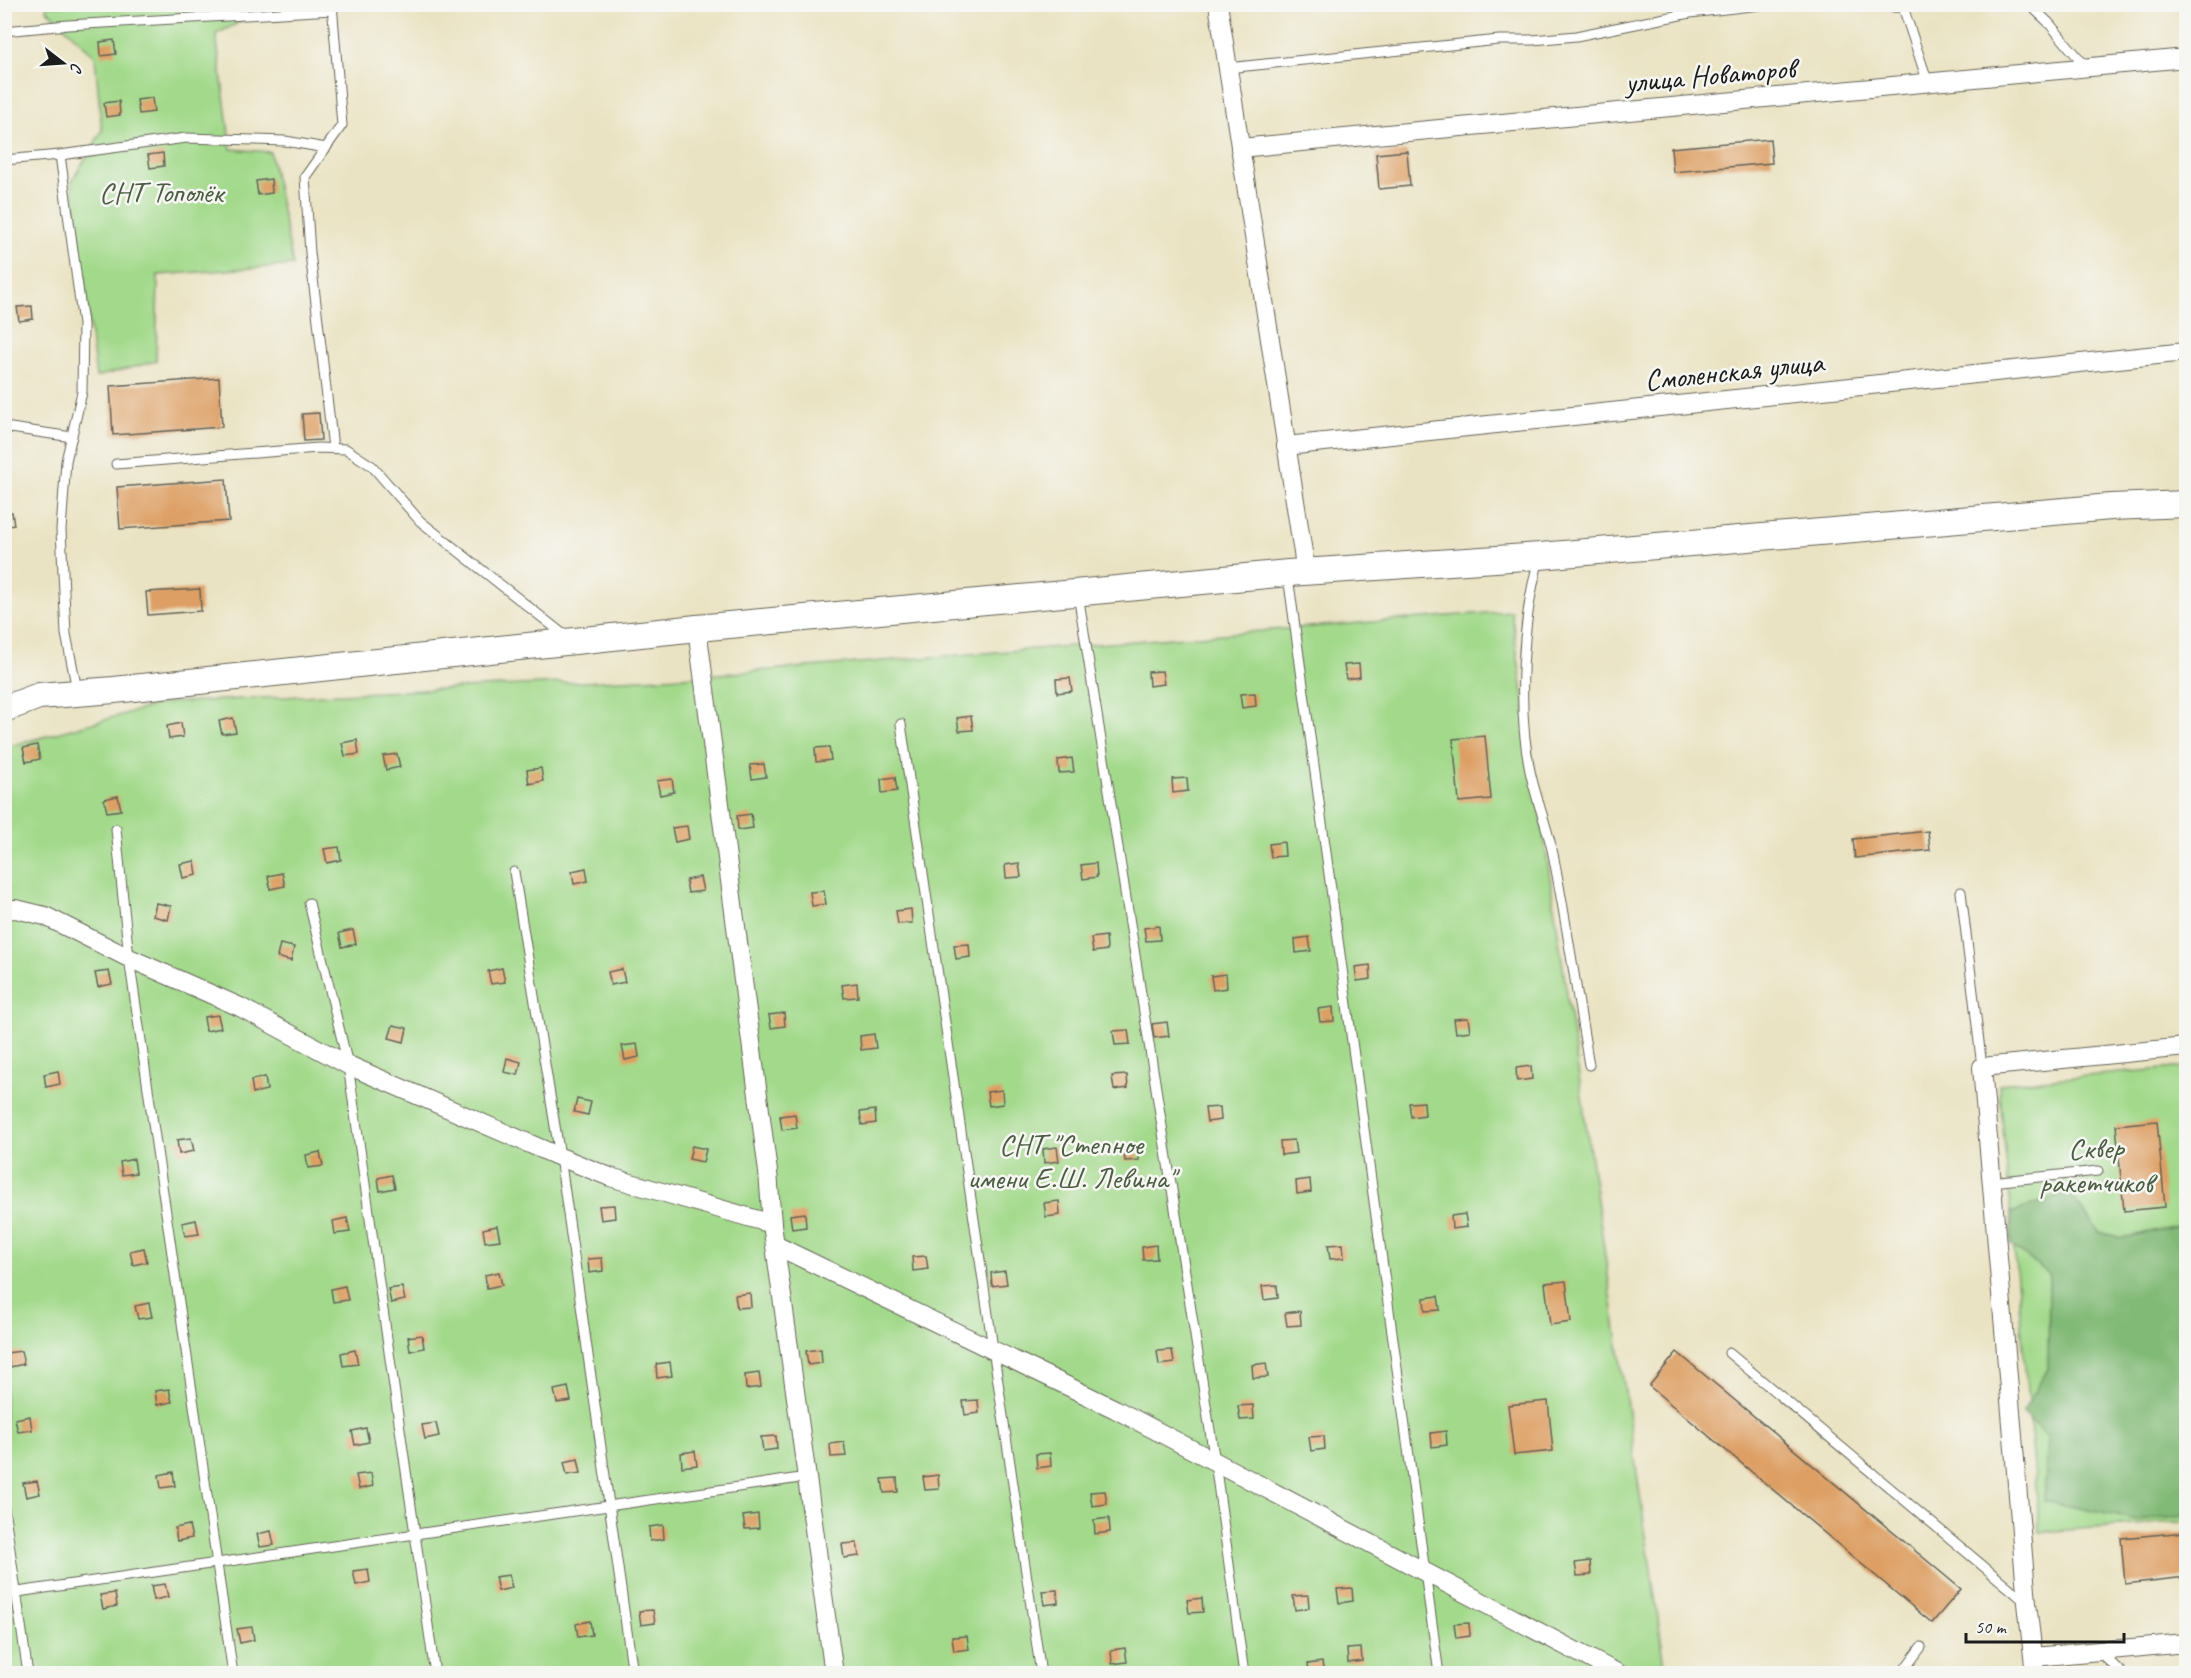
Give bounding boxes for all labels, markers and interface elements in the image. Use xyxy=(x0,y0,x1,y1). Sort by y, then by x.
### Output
north arrow xyxy=(33,33,93,93)
street label: улица Новаторов xyxy=(1621,48,1802,102)
text: С xyxy=(65,60,87,76)
park label: СНТ Тополёк xyxy=(99,173,226,211)
street label: Смоленская улица xyxy=(1643,343,1827,399)
park label: СНТ "Степное имени Е.Ш. Левина" xyxy=(967,1125,1181,1197)
park label: Сквер ракетчиков xyxy=(2039,1129,2158,1201)
scale bar xyxy=(1966,1606,2124,1644)
text: 50 m xyxy=(1975,1616,2008,1638)

